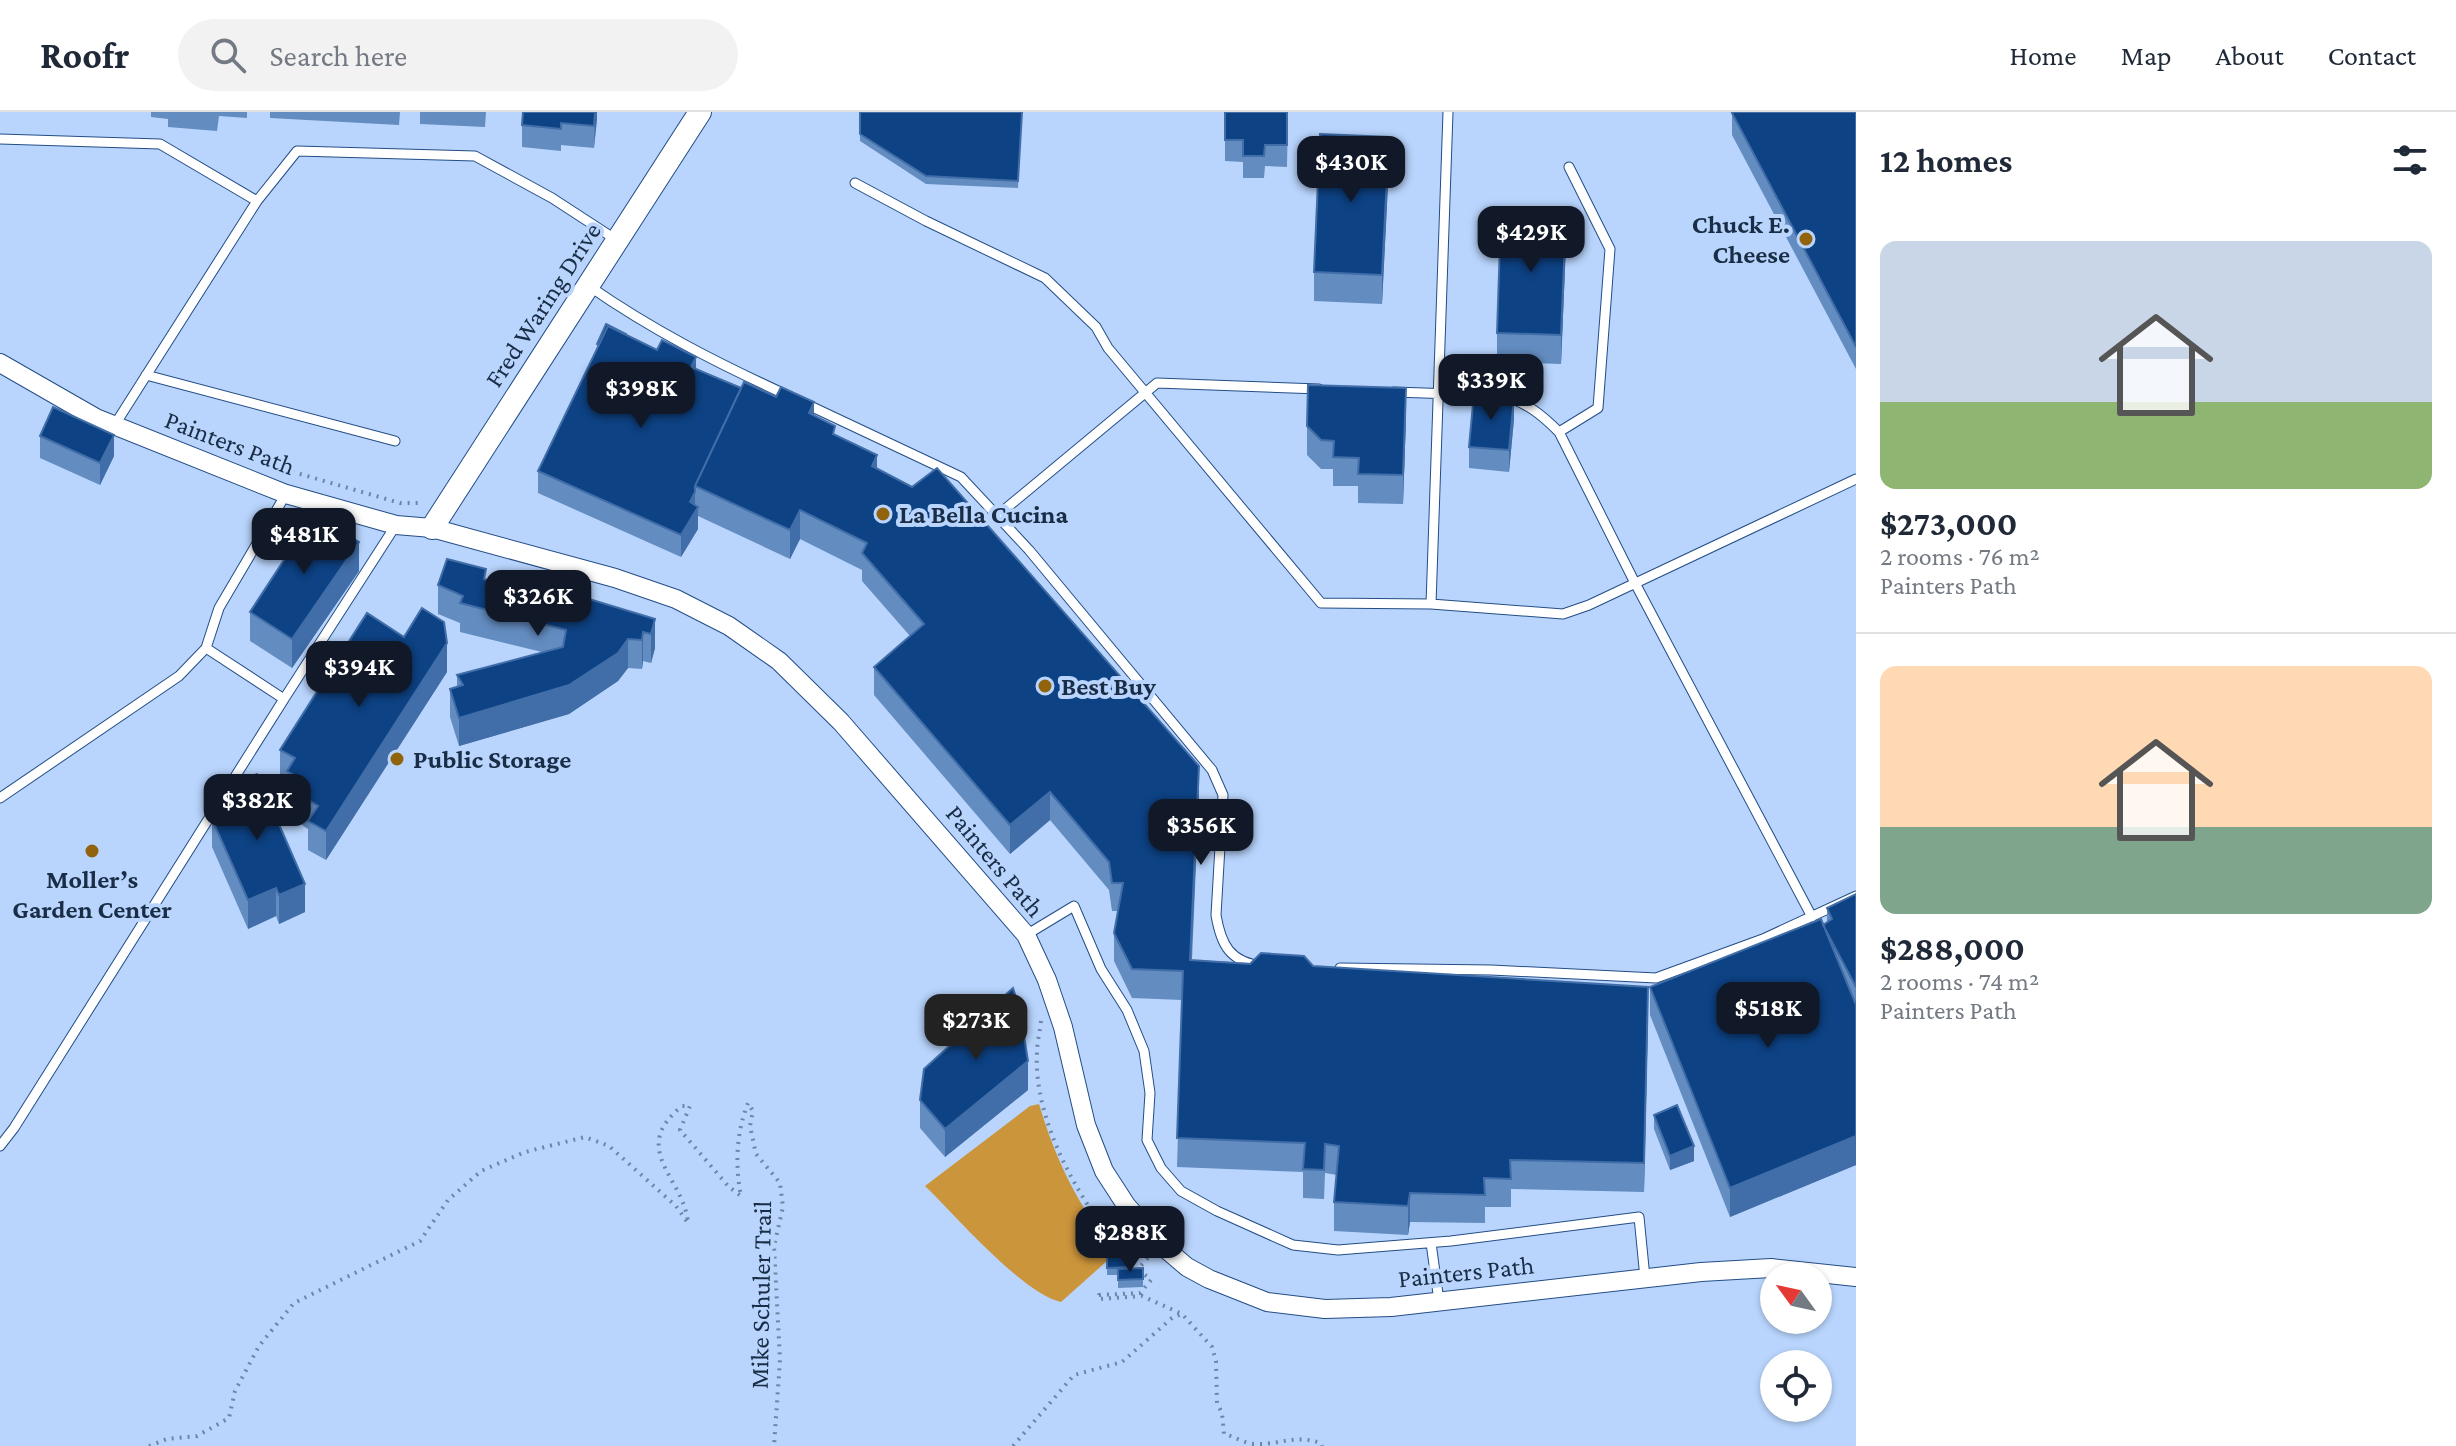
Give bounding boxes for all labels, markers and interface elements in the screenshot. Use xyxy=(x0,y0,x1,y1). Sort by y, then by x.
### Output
search box xyxy=(178,19,738,91)
icon: search xyxy=(206,33,250,77)
text: Roofr xyxy=(40,34,130,76)
text: Search here xyxy=(270,39,407,72)
text: Home xyxy=(2010,40,2077,71)
text: Map xyxy=(2121,40,2172,71)
text: About xyxy=(2216,40,2284,71)
text: Contact xyxy=(2328,40,2416,71)
pin: $430K xyxy=(1295,136,1407,204)
icon: filters xyxy=(2388,138,2432,182)
text: 12 homes xyxy=(1880,142,2012,179)
text: $430K xyxy=(1315,147,1387,176)
pin: $429K xyxy=(1475,206,1587,274)
place label: Chuck E. Cheese xyxy=(1692,210,1790,269)
street label: Fred Waring Drive xyxy=(479,217,607,393)
text: $429K xyxy=(1496,217,1566,246)
marker: Chuck E. Cheese xyxy=(1797,230,1815,248)
icon: home xyxy=(2084,293,2228,437)
pin: $339K xyxy=(1435,354,1547,422)
pin: $398K xyxy=(585,362,697,430)
text: $339K xyxy=(1456,365,1526,394)
text: $398K xyxy=(605,373,677,402)
street label: Painters Path xyxy=(161,405,299,481)
place label: La Bella Cucina xyxy=(899,500,1068,529)
marker: La Bella Cucina xyxy=(874,505,892,523)
text: $273,000 xyxy=(1880,505,2017,542)
pin: $481K xyxy=(248,508,360,576)
text: $481K xyxy=(270,519,338,548)
text: 2 rooms · 76 m² xyxy=(1880,542,2040,571)
pin: $326K xyxy=(482,570,594,638)
text: Painters Path xyxy=(1880,571,2017,600)
text: $326K xyxy=(503,581,573,610)
pin: $394K xyxy=(303,641,415,709)
text: $394K xyxy=(324,652,394,681)
place label: Best Buy xyxy=(1061,672,1156,701)
marker: Best Buy xyxy=(1036,677,1054,695)
icon: home xyxy=(2084,718,2228,862)
place label: Public Storage xyxy=(413,745,571,774)
marker: Public Storage xyxy=(388,750,406,768)
pin: $382K xyxy=(201,774,313,842)
text: $382K xyxy=(222,785,292,814)
street label: Painters Path xyxy=(940,799,1050,923)
pin: $356K xyxy=(1145,799,1257,867)
text: $356K xyxy=(1166,810,1236,839)
marker: Moller’s Garden Center xyxy=(83,842,101,860)
place label: Moller’s Garden Center xyxy=(12,865,172,924)
text: $288,000 xyxy=(1880,930,2025,967)
text: 2 rooms · 74 m² xyxy=(1880,967,2039,996)
pin: $518K xyxy=(1712,982,1824,1050)
text: $518K xyxy=(1734,993,1802,1022)
pin: $273K xyxy=(920,994,1032,1062)
text: Painters Path xyxy=(1880,996,2017,1025)
text: $273K xyxy=(942,1005,1010,1034)
street label: Mike Schuler Trail xyxy=(745,1200,777,1389)
pin: $288K xyxy=(1074,1206,1186,1274)
text: $288K xyxy=(1093,1217,1167,1246)
street label: Painters Path xyxy=(1396,1250,1536,1294)
north arrow xyxy=(1760,1262,1832,1334)
map controls xyxy=(1760,1262,1832,1422)
button: locate xyxy=(1760,1350,1832,1422)

